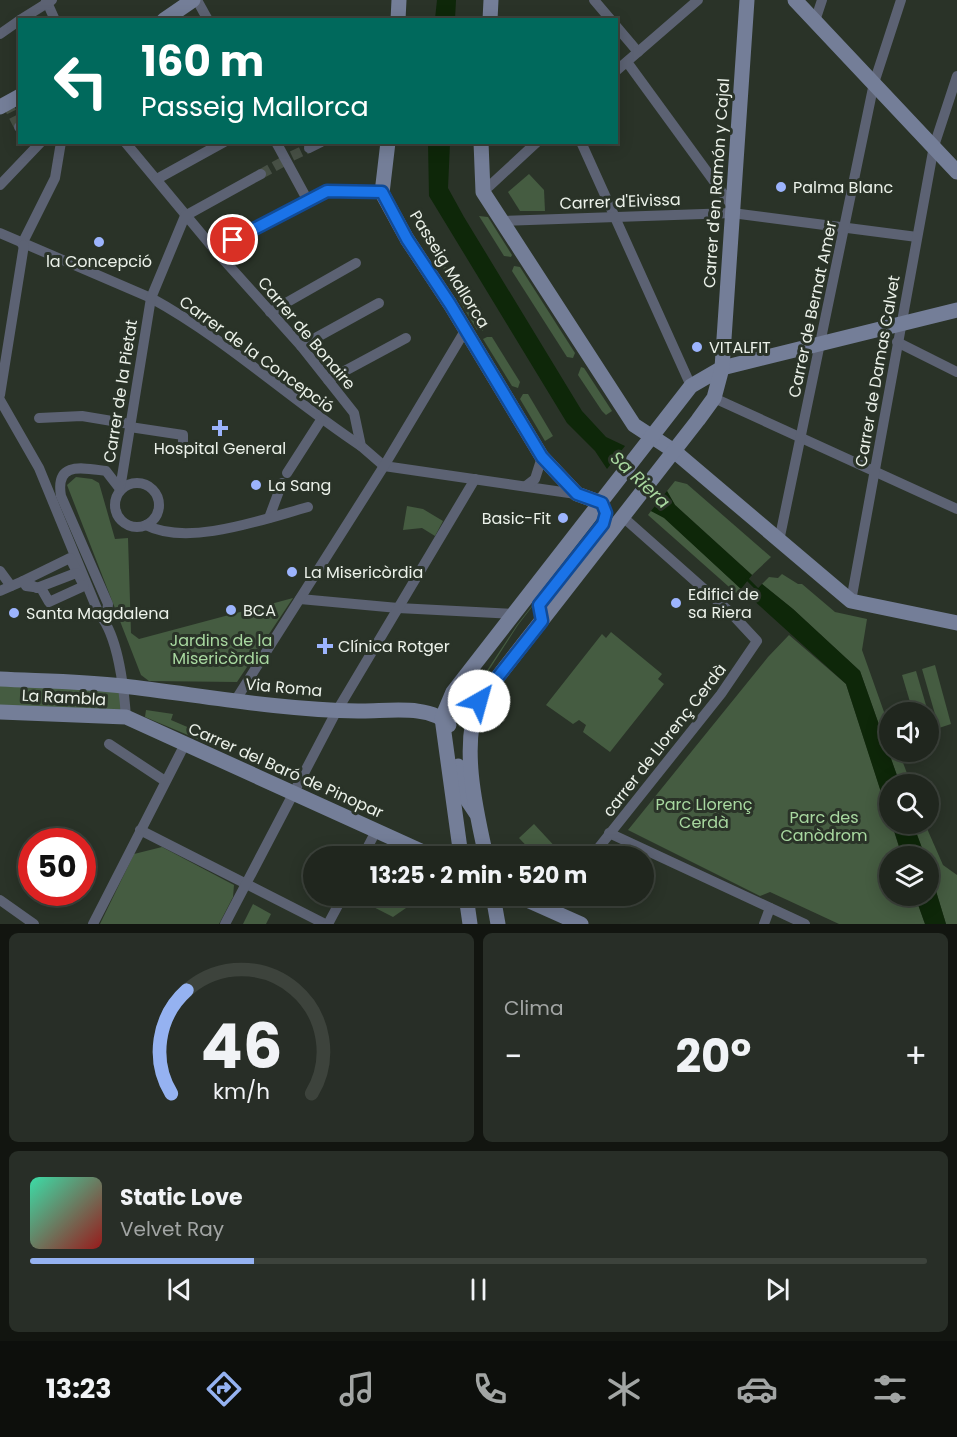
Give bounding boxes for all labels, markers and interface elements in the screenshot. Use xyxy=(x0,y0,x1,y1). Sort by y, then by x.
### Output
text: 160 m xyxy=(141,32,264,91)
icon: left xyxy=(42,42,120,120)
street label: Carrer d'en Ramón y Cajal xyxy=(698,77,735,289)
text: Passeig Mallorca xyxy=(141,88,369,125)
place label: Palma Blanc xyxy=(793,176,893,199)
marker: Palma Blanc xyxy=(774,180,788,194)
street label: Carrer d'Eivissa xyxy=(559,188,681,215)
street label: Passeig Mallorca xyxy=(404,206,495,333)
pin xyxy=(207,214,258,265)
street label: Carrer de Bernat Amer xyxy=(782,219,842,400)
icon: arrive xyxy=(216,223,249,256)
marker: la Concepció xyxy=(92,235,106,249)
place label: la Concepció xyxy=(46,250,152,273)
street label: Carrer de Bonaire xyxy=(252,272,361,395)
street label: Carrer de Damas Calvet xyxy=(849,273,906,469)
street label: Carrer de la Concepció xyxy=(175,290,339,419)
street label: Carrer de la Pietat xyxy=(98,318,143,464)
place label: VITALFIT xyxy=(709,336,771,359)
marker: VITALFIT xyxy=(690,340,704,354)
marker: Hospital General xyxy=(211,419,229,437)
place label: Hospital General xyxy=(154,437,286,460)
water label: Sa Riera xyxy=(605,445,676,514)
place label: La Sang xyxy=(268,474,331,497)
marker: La Sang xyxy=(249,478,263,492)
place label: Basic-Fit xyxy=(482,507,551,530)
marker: Basic-Fit xyxy=(556,511,570,525)
place label: La Misericòrdia xyxy=(304,561,423,584)
marker: La Misericòrdia xyxy=(285,565,299,579)
place label: Edifici de sa Riera xyxy=(688,583,759,624)
marker: Edifici de sa Riera xyxy=(669,596,683,610)
place label: BCA xyxy=(243,599,276,622)
place label: Santa Magdalena xyxy=(26,602,169,625)
marker: BCA xyxy=(224,603,238,617)
marker: Santa Magdalena xyxy=(7,606,21,620)
park label: Jardins de la Misericòrdia xyxy=(170,629,272,670)
place label: Clínica Rotger xyxy=(338,635,450,658)
marker: Clínica Rotger xyxy=(316,637,334,655)
street label: carrer de Llorenç Cerdà xyxy=(597,659,732,822)
position arrow xyxy=(447,669,511,733)
street label: Via Roma xyxy=(245,673,323,702)
street label: La Rambla xyxy=(21,684,107,711)
map controls xyxy=(879,702,939,906)
button: sound xyxy=(879,702,939,762)
street label: Carrer del Baró de Pinopar xyxy=(184,717,387,824)
button: search xyxy=(879,774,939,834)
park label: Parc Llorenç Cerdà xyxy=(656,793,753,834)
park label: Parc des Canòdrom xyxy=(780,806,868,847)
speed limit sign: 50 xyxy=(18,828,96,906)
button: layers xyxy=(879,846,939,906)
text: 13:25 · 2 min · 520 m xyxy=(370,860,587,891)
text: Clima xyxy=(504,994,563,1022)
text: 46 xyxy=(201,1002,282,1090)
text: 20° xyxy=(675,1025,751,1088)
text: − xyxy=(504,1033,522,1080)
text: + xyxy=(904,1033,927,1080)
text: km/h xyxy=(213,1077,270,1108)
text: Static Love xyxy=(120,1182,243,1213)
text: Velvet Ray xyxy=(120,1215,224,1243)
icon: previous xyxy=(163,1273,196,1306)
icon: pause xyxy=(462,1273,495,1306)
icon: next xyxy=(761,1273,794,1306)
icon: directions xyxy=(203,1368,245,1410)
icon: music xyxy=(336,1368,378,1410)
icon: phone xyxy=(469,1368,511,1410)
icon: climate xyxy=(603,1368,645,1410)
icon: car xyxy=(736,1368,778,1410)
icon: filters xyxy=(869,1368,911,1410)
text: 13:23 xyxy=(46,1370,112,1407)

